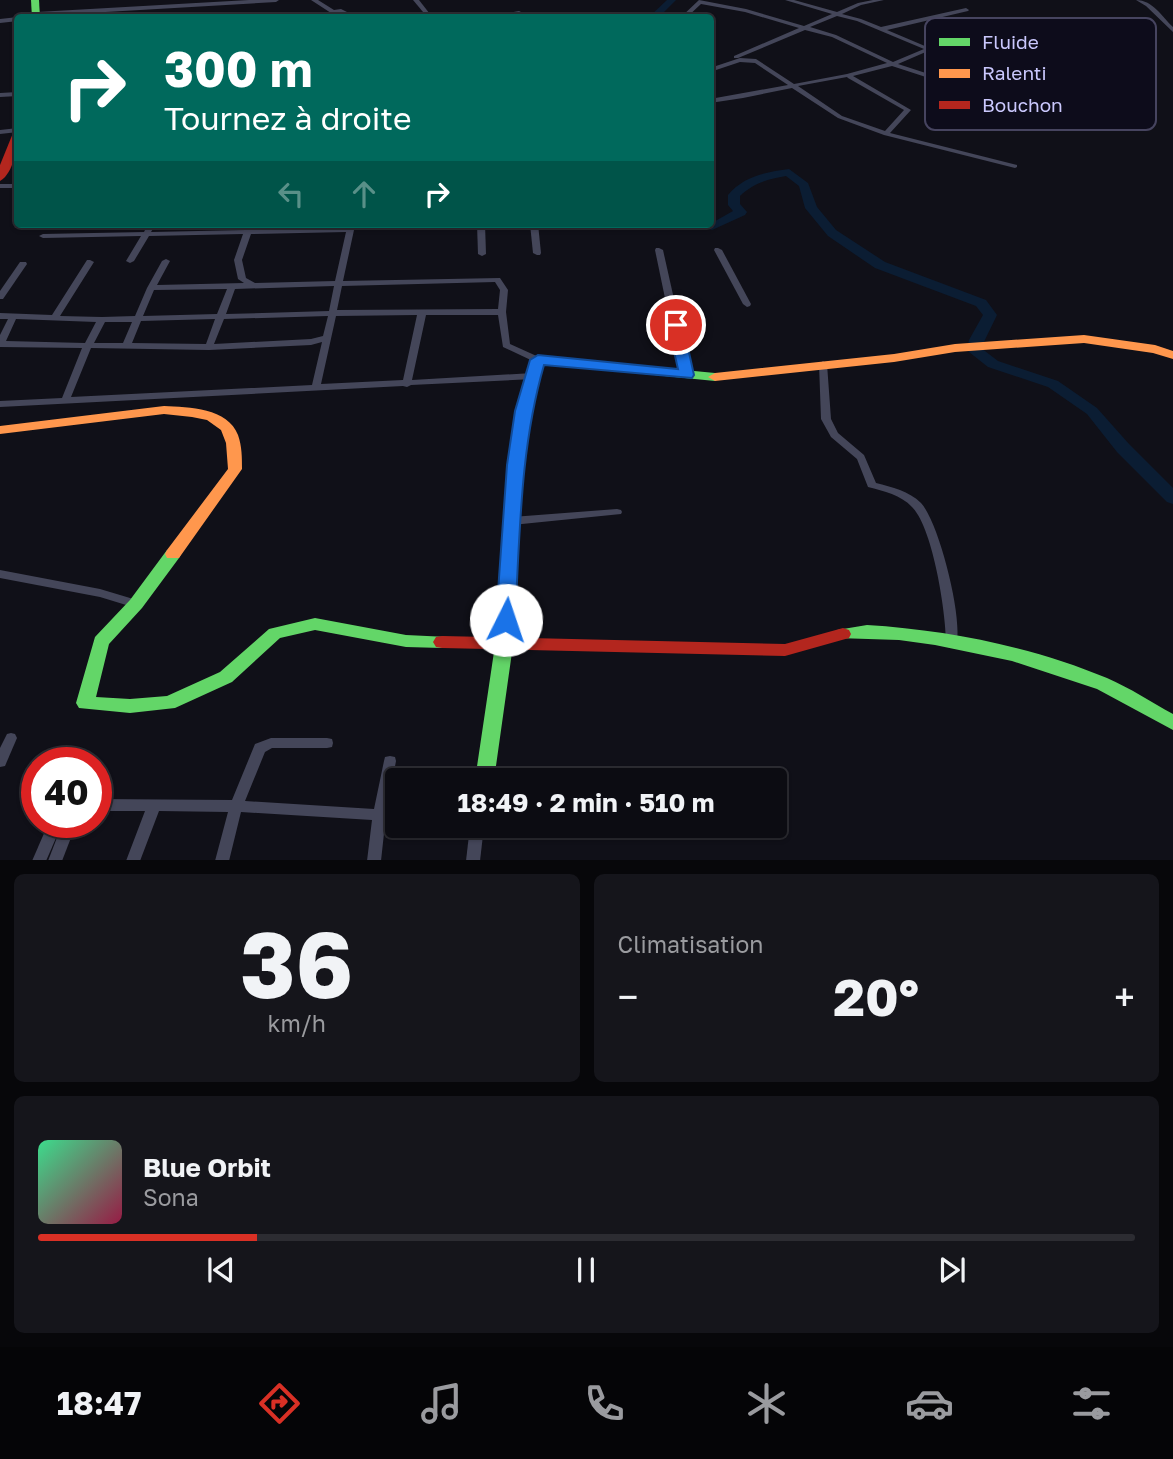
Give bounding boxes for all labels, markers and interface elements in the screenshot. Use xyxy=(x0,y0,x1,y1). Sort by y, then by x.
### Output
legend xyxy=(925,18,1156,130)
text: Fluide xyxy=(982,30,1039,53)
text: 300 m xyxy=(164,39,313,98)
icon: right xyxy=(49,42,140,133)
text: Ralenti xyxy=(982,61,1047,84)
text: Bouchon xyxy=(982,93,1063,116)
text: Tournez à droite xyxy=(164,99,412,137)
icon: left xyxy=(272,175,310,213)
icon: ahead xyxy=(345,175,383,213)
icon: right xyxy=(418,175,456,213)
pin xyxy=(646,295,706,355)
icon: arrive xyxy=(657,306,695,344)
position arrow xyxy=(469,583,543,657)
speed limit sign: 40 xyxy=(21,747,112,838)
text: 18:49 · 2 min · 510 m xyxy=(457,787,715,818)
text: 36 xyxy=(240,909,353,1018)
text: Climatisation xyxy=(618,930,763,958)
text: 20° xyxy=(833,965,919,1027)
text: − xyxy=(618,974,638,1019)
text: + xyxy=(1114,974,1135,1019)
text: km/h xyxy=(267,1009,326,1037)
text: Blue Orbit xyxy=(143,1152,271,1183)
text: Sona xyxy=(143,1183,199,1211)
icon: previous xyxy=(202,1251,240,1289)
icon: pause xyxy=(567,1251,605,1289)
icon: next xyxy=(933,1251,971,1289)
icon: directions xyxy=(255,1379,304,1428)
icon: music xyxy=(417,1379,466,1428)
icon: phone xyxy=(580,1379,629,1428)
icon: climate xyxy=(742,1379,791,1428)
icon: car xyxy=(905,1379,954,1428)
icon: filters xyxy=(1067,1379,1116,1428)
text: 18:47 xyxy=(57,1384,141,1422)

